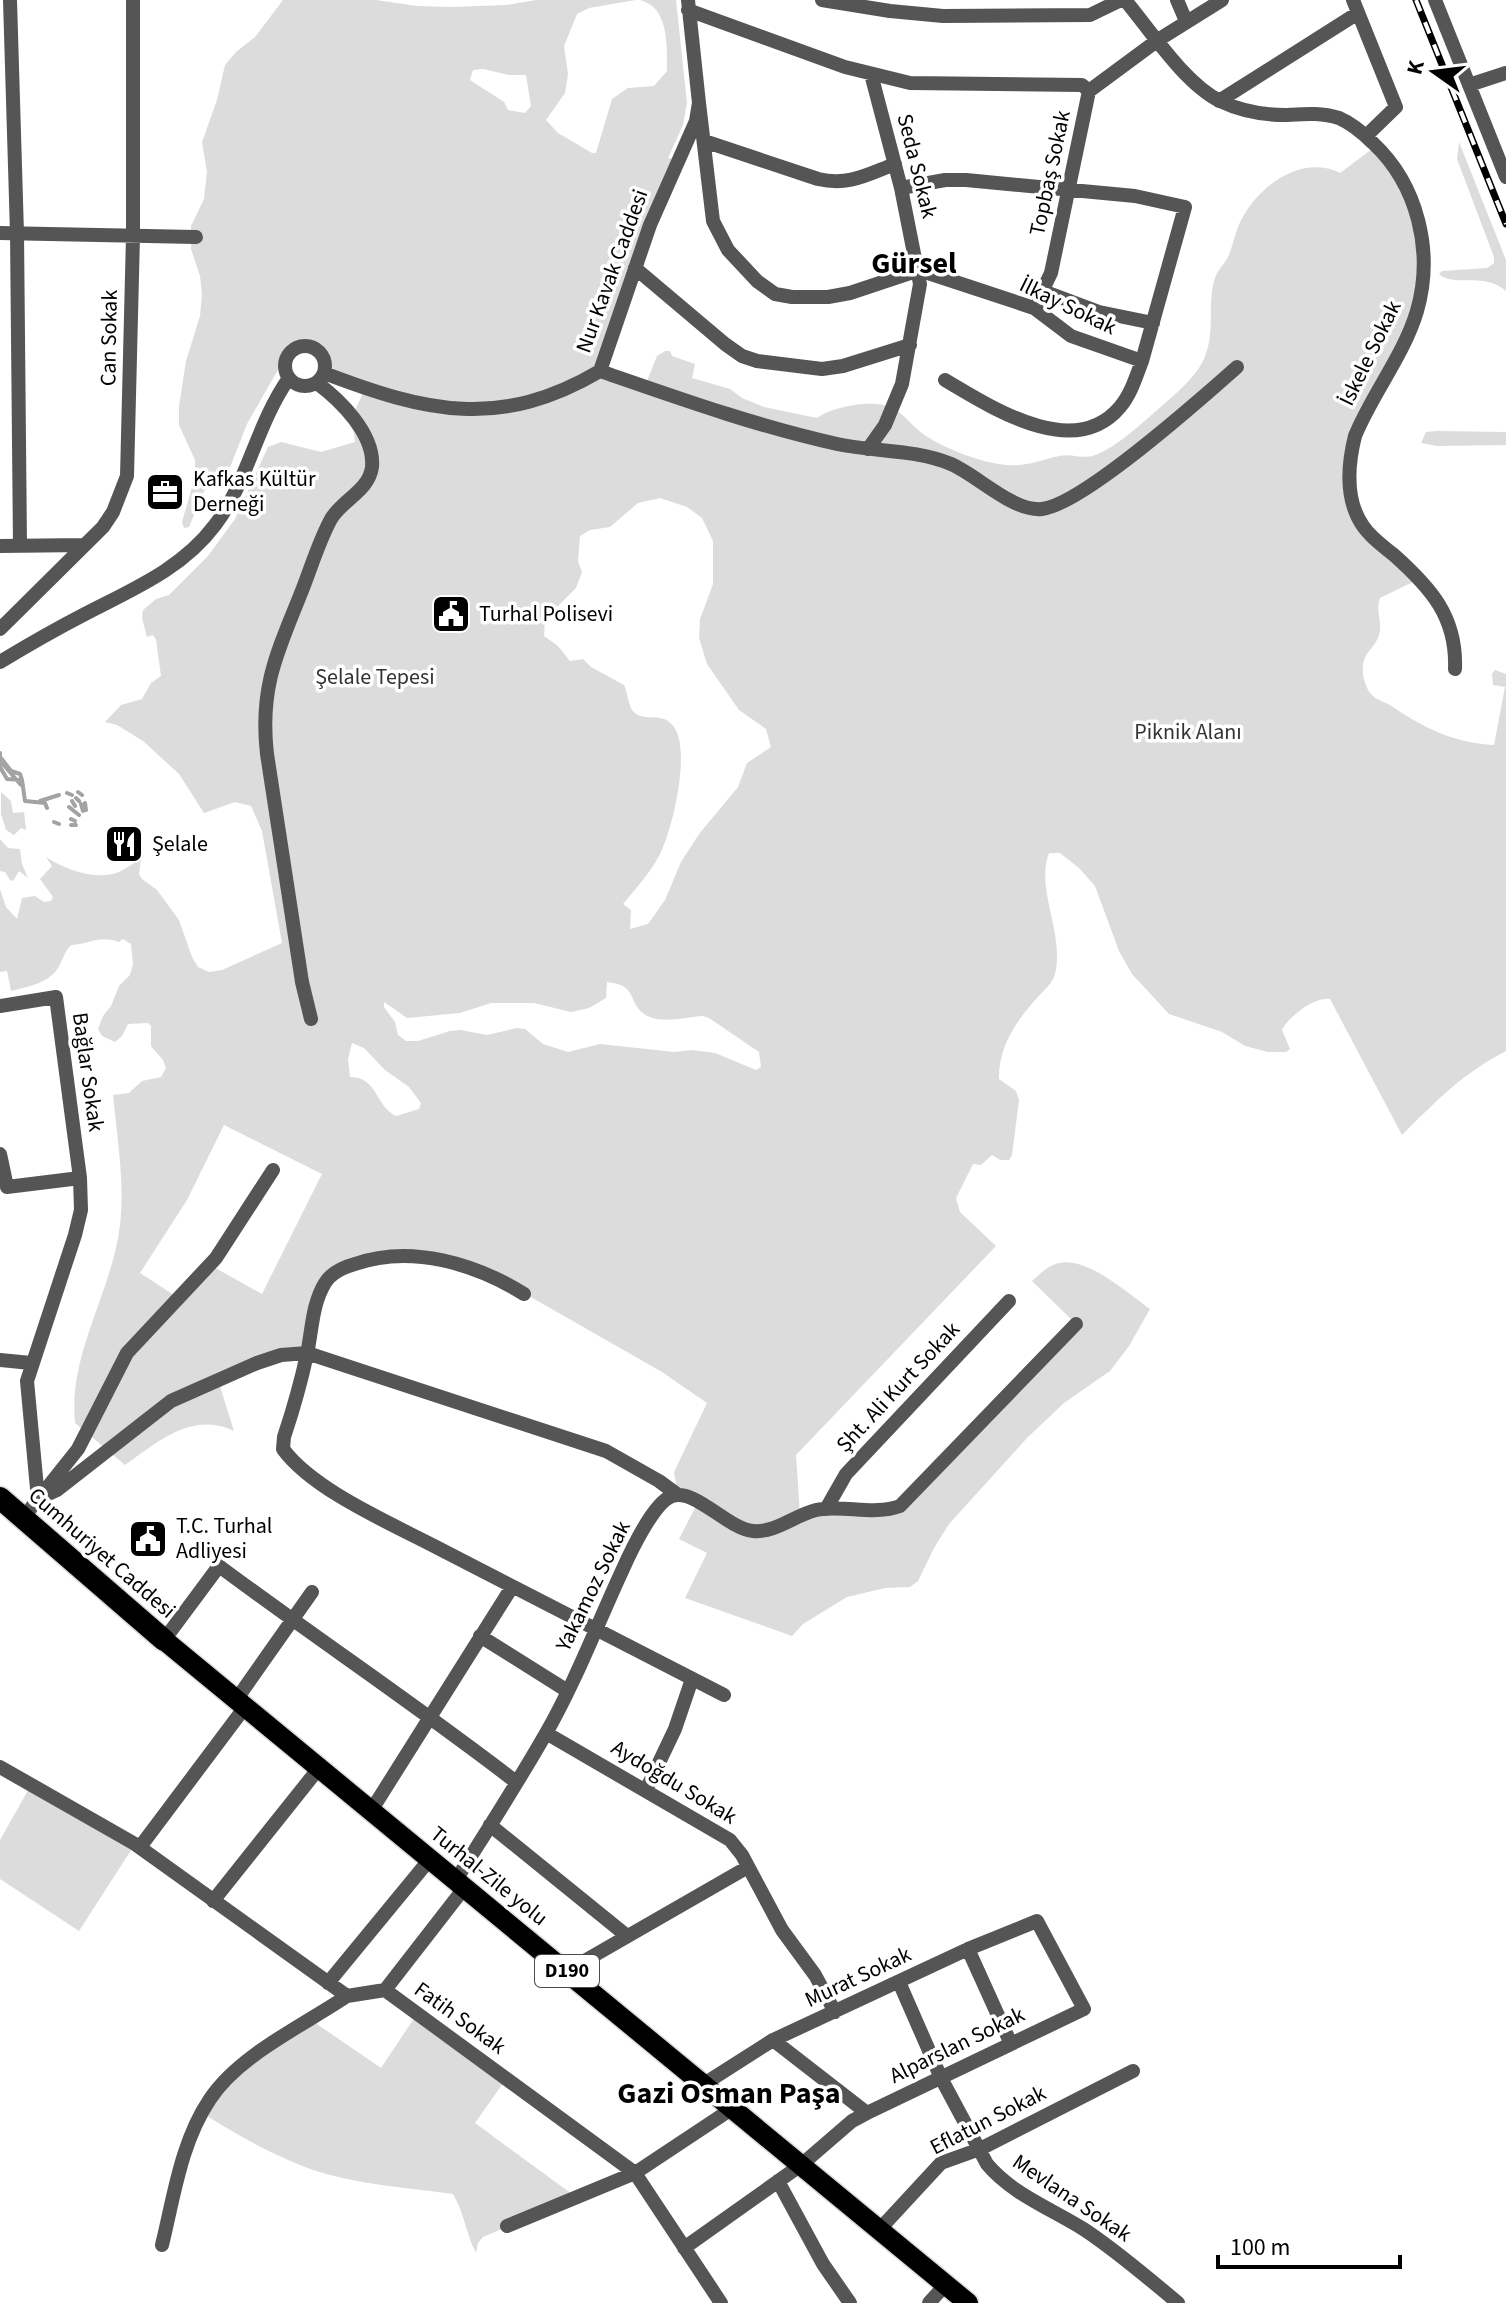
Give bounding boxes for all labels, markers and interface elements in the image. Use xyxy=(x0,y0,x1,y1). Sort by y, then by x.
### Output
north arrow xyxy=(1394,32,1474,112)
text: K xyxy=(1398,57,1433,78)
street label: Topbaş Sokak xyxy=(1021,107,1079,239)
street label: Seda Sokak xyxy=(889,110,945,222)
street label: Nur Kavak Caddesi xyxy=(568,185,656,357)
district label: Gürsel xyxy=(871,242,957,285)
street label: İlkay Sokak xyxy=(1014,269,1122,343)
street label: Can Sokak xyxy=(92,289,126,386)
street label: İskele Sokak xyxy=(1331,295,1409,411)
place label: Kafkas Kültür Derneği xyxy=(193,463,316,520)
office icon: Kafkas Kültür Derneği xyxy=(144,471,186,513)
public building icon: Turhal Polisevi xyxy=(430,593,472,635)
place label: Turhal Polisevi xyxy=(479,598,613,630)
park label: Şelale Tepesi xyxy=(315,661,435,693)
park label: Piknik Alanı xyxy=(1134,716,1242,748)
restaurant icon: Şelale xyxy=(103,823,145,865)
place label: Şelale xyxy=(152,828,208,860)
street label: Bağlar Sokak xyxy=(64,1010,112,1134)
street label: Şht. Ali Kurt Sokak xyxy=(829,1314,967,1460)
street label: Cumhuriyet Caddesi xyxy=(21,1480,183,1626)
place label: T.C. Turhal Adliyesi xyxy=(176,1510,272,1567)
street label: Yakamoz Sokak xyxy=(547,1515,639,1658)
public building icon: T.C. Turhal Adliyesi xyxy=(127,1518,169,1560)
street label: Aydoğdu Sokak xyxy=(605,1732,743,1832)
street label: Turhal-Zile yolu xyxy=(423,1818,555,1934)
street label: Murat Sokak xyxy=(800,1938,917,2016)
road number: D190 xyxy=(535,1955,599,1987)
street label: Fatih Sokak xyxy=(408,1974,513,2062)
street label: Alparslan Sokak xyxy=(884,1998,1030,2092)
district label: Gazi Osman Paşa xyxy=(617,2072,841,2115)
street label: Eflatun Sokak xyxy=(924,2077,1052,2163)
street label: Mevlana Sokak xyxy=(1006,2146,1138,2250)
scale bar xyxy=(1218,2219,1400,2269)
text: 100 m xyxy=(1230,2230,1290,2265)

